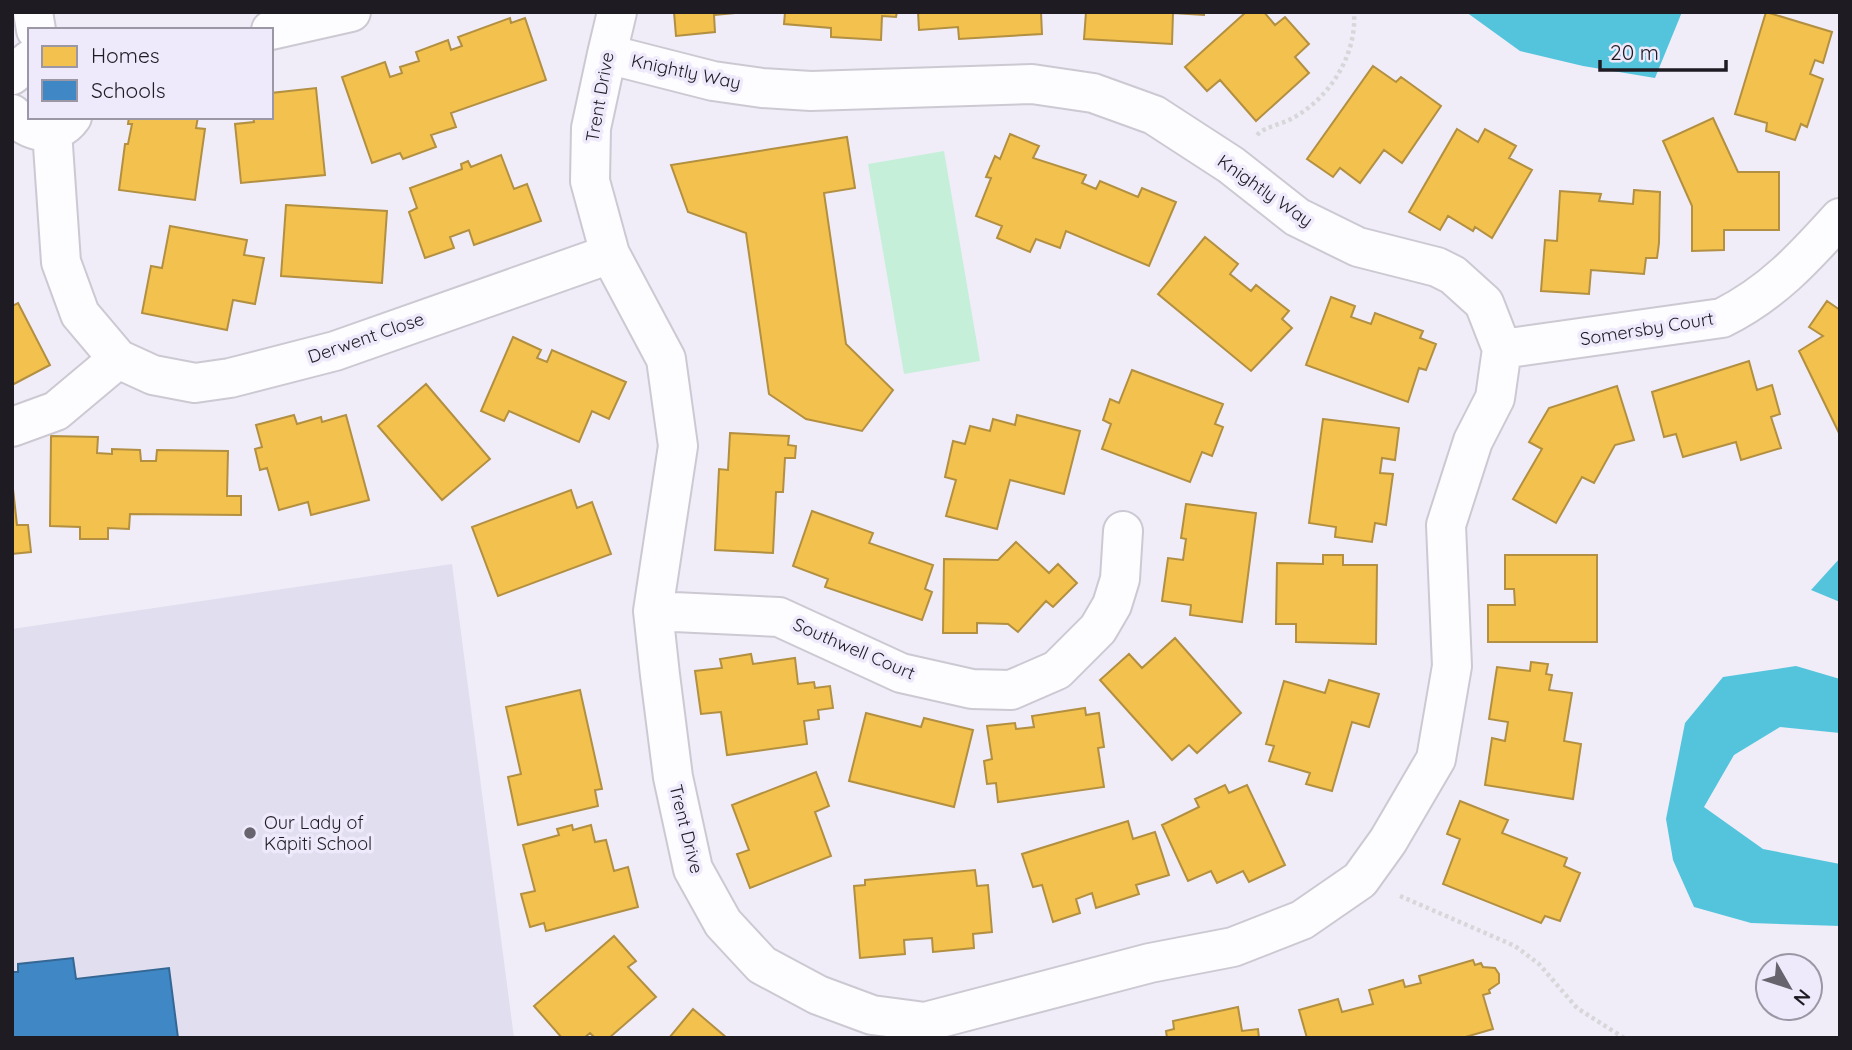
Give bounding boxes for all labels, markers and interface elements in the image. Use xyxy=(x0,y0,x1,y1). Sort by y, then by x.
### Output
legend xyxy=(28,28,273,119)
scale bar xyxy=(1600,28,1726,72)
text: 20 m xyxy=(1610,39,1659,65)
text: Homes xyxy=(91,42,160,68)
street label: Knightly Way xyxy=(629,49,743,94)
street label: Trent Drive xyxy=(580,50,619,144)
text: Schools xyxy=(91,77,166,103)
street label: Knightly Way xyxy=(1213,149,1317,232)
street label: Derwent Close xyxy=(305,307,427,368)
street label: Somersby Court xyxy=(1579,307,1715,350)
street label: Southwell Court xyxy=(790,612,919,685)
street label: Trent Drive xyxy=(664,782,709,876)
place label: Our Lady of Kāpiti School xyxy=(264,811,372,855)
marker: Our Lady of Kāpiti School xyxy=(242,825,258,841)
north arrow xyxy=(1754,952,1824,1022)
text: N xyxy=(1788,985,1816,1011)

